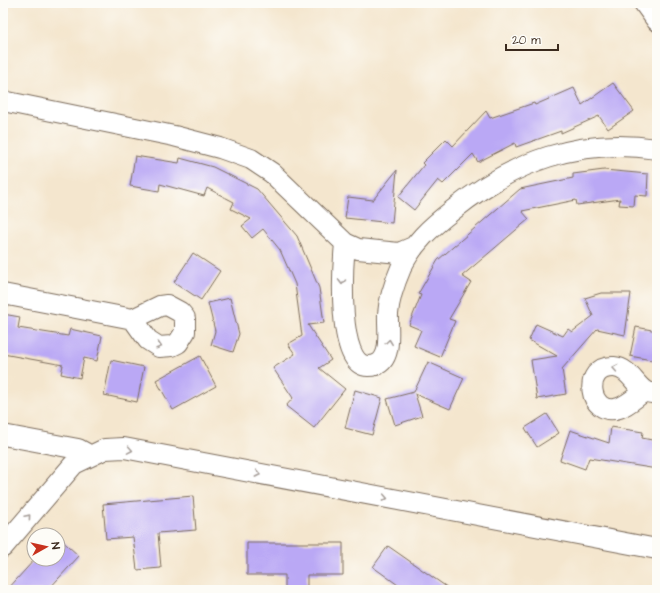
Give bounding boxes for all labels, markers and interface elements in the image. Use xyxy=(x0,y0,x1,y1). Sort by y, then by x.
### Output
scale bar xyxy=(506,26,558,52)
text: 20 m xyxy=(512,32,541,49)
one-way arrow xyxy=(338,279,347,285)
one-way arrow xyxy=(384,339,393,345)
one-way arrow xyxy=(156,341,163,350)
one-way arrow xyxy=(612,364,618,373)
one-way arrow xyxy=(127,445,133,453)
one-way arrow xyxy=(254,469,261,477)
one-way arrow xyxy=(382,493,388,501)
one-way arrow xyxy=(24,515,31,522)
north arrow xyxy=(26,527,66,567)
text: N xyxy=(47,541,63,550)

